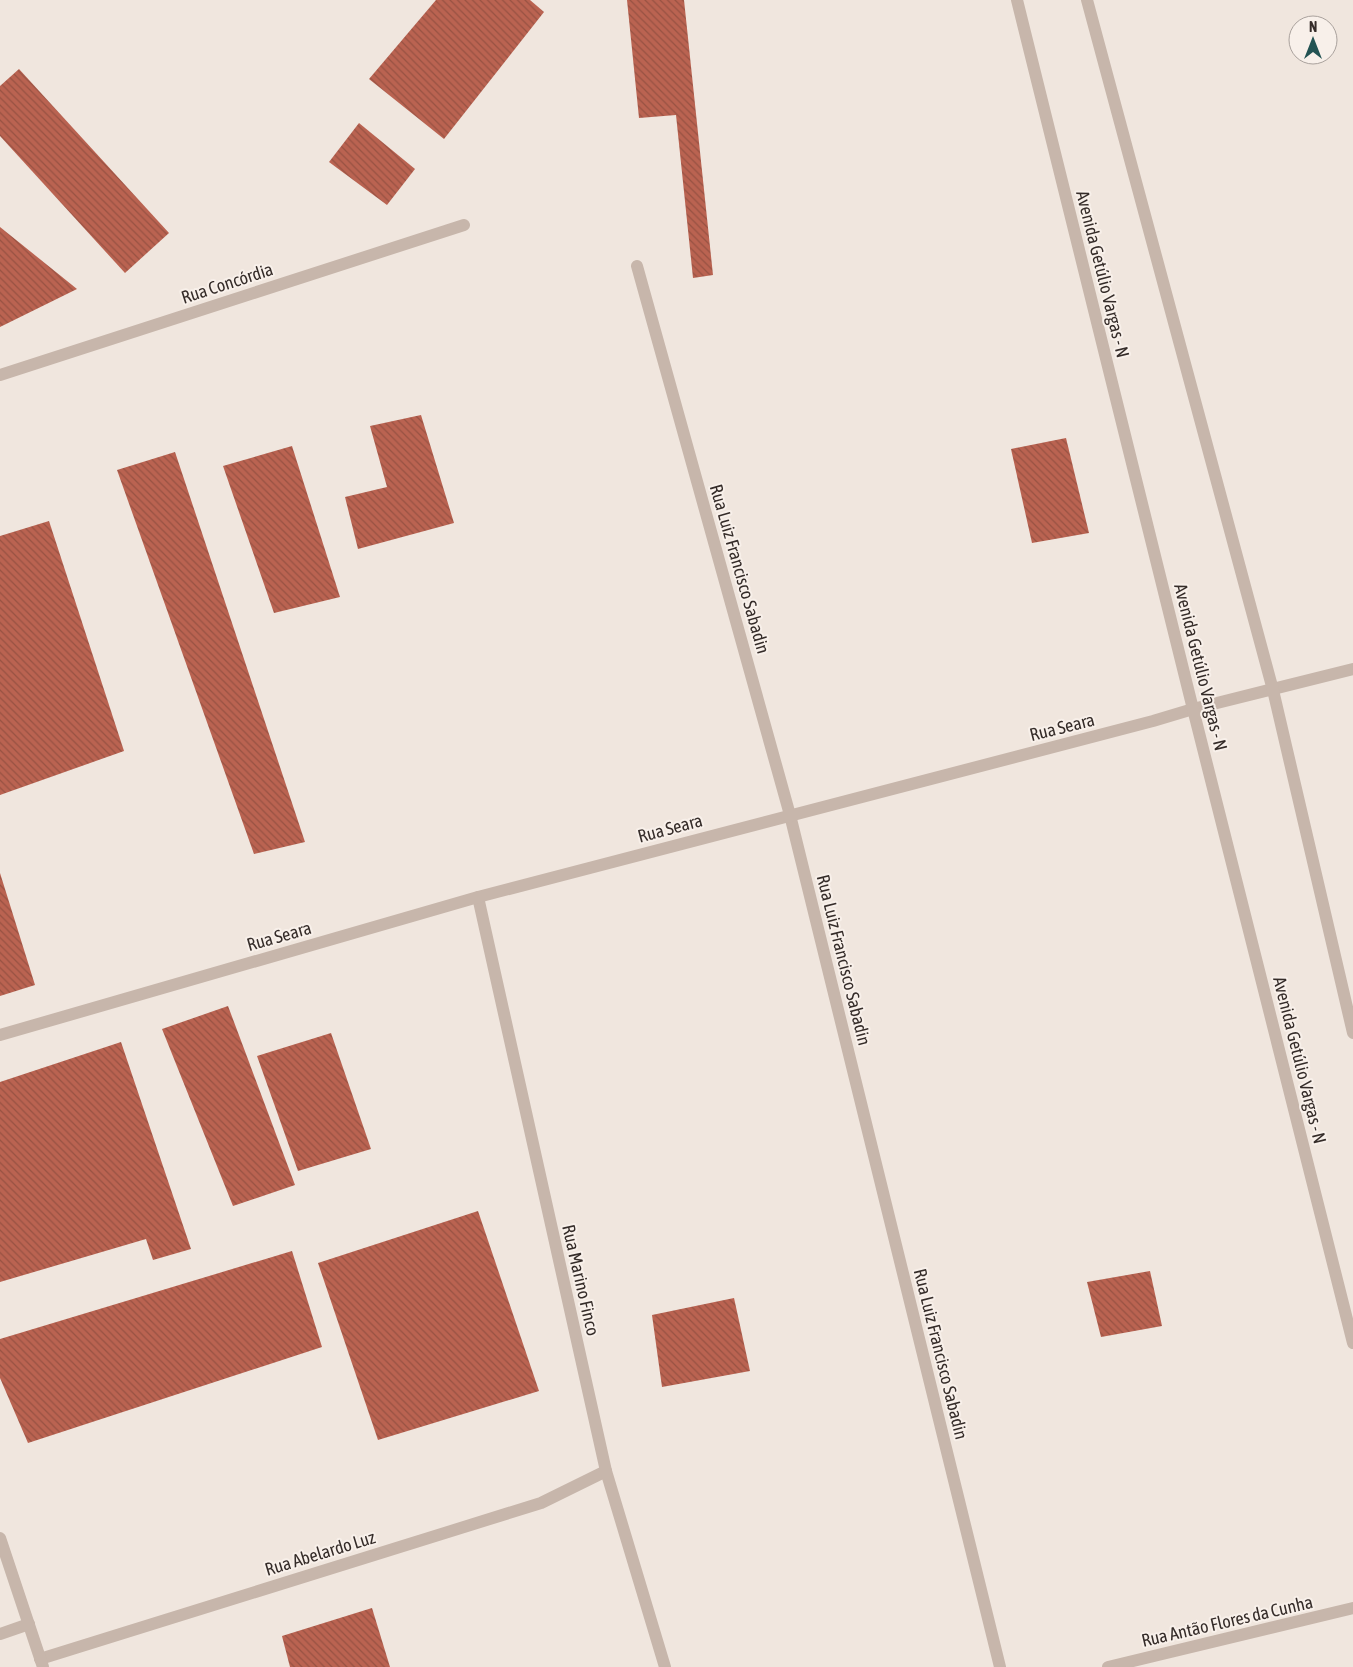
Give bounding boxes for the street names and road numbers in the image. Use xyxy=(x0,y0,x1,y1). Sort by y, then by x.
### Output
street label: Avenida Getúlio Vargas - N xyxy=(1072,188,1134,360)
street label: Rua Concórdia xyxy=(178,258,276,308)
street label: Rua Luiz Francisco Sabadin xyxy=(706,482,774,656)
street label: Avenida Getúlio Vargas - N xyxy=(1170,581,1232,753)
street label: Rua Seara xyxy=(1027,709,1097,745)
street label: Rua Seara xyxy=(635,809,705,847)
street label: Rua Luiz Francisco Sabadin xyxy=(813,872,875,1048)
street label: Rua Seara xyxy=(244,917,314,955)
street label: Avenida Getúlio Vargas - N xyxy=(1269,974,1331,1146)
street label: Rua Marino Finco xyxy=(558,1222,604,1338)
street label: Rua Luiz Francisco Sabadin xyxy=(910,1266,972,1442)
street label: Rua Abelardo Luz xyxy=(262,1526,378,1580)
street label: Rua Antão Flores da Cunha xyxy=(1139,1591,1315,1651)

